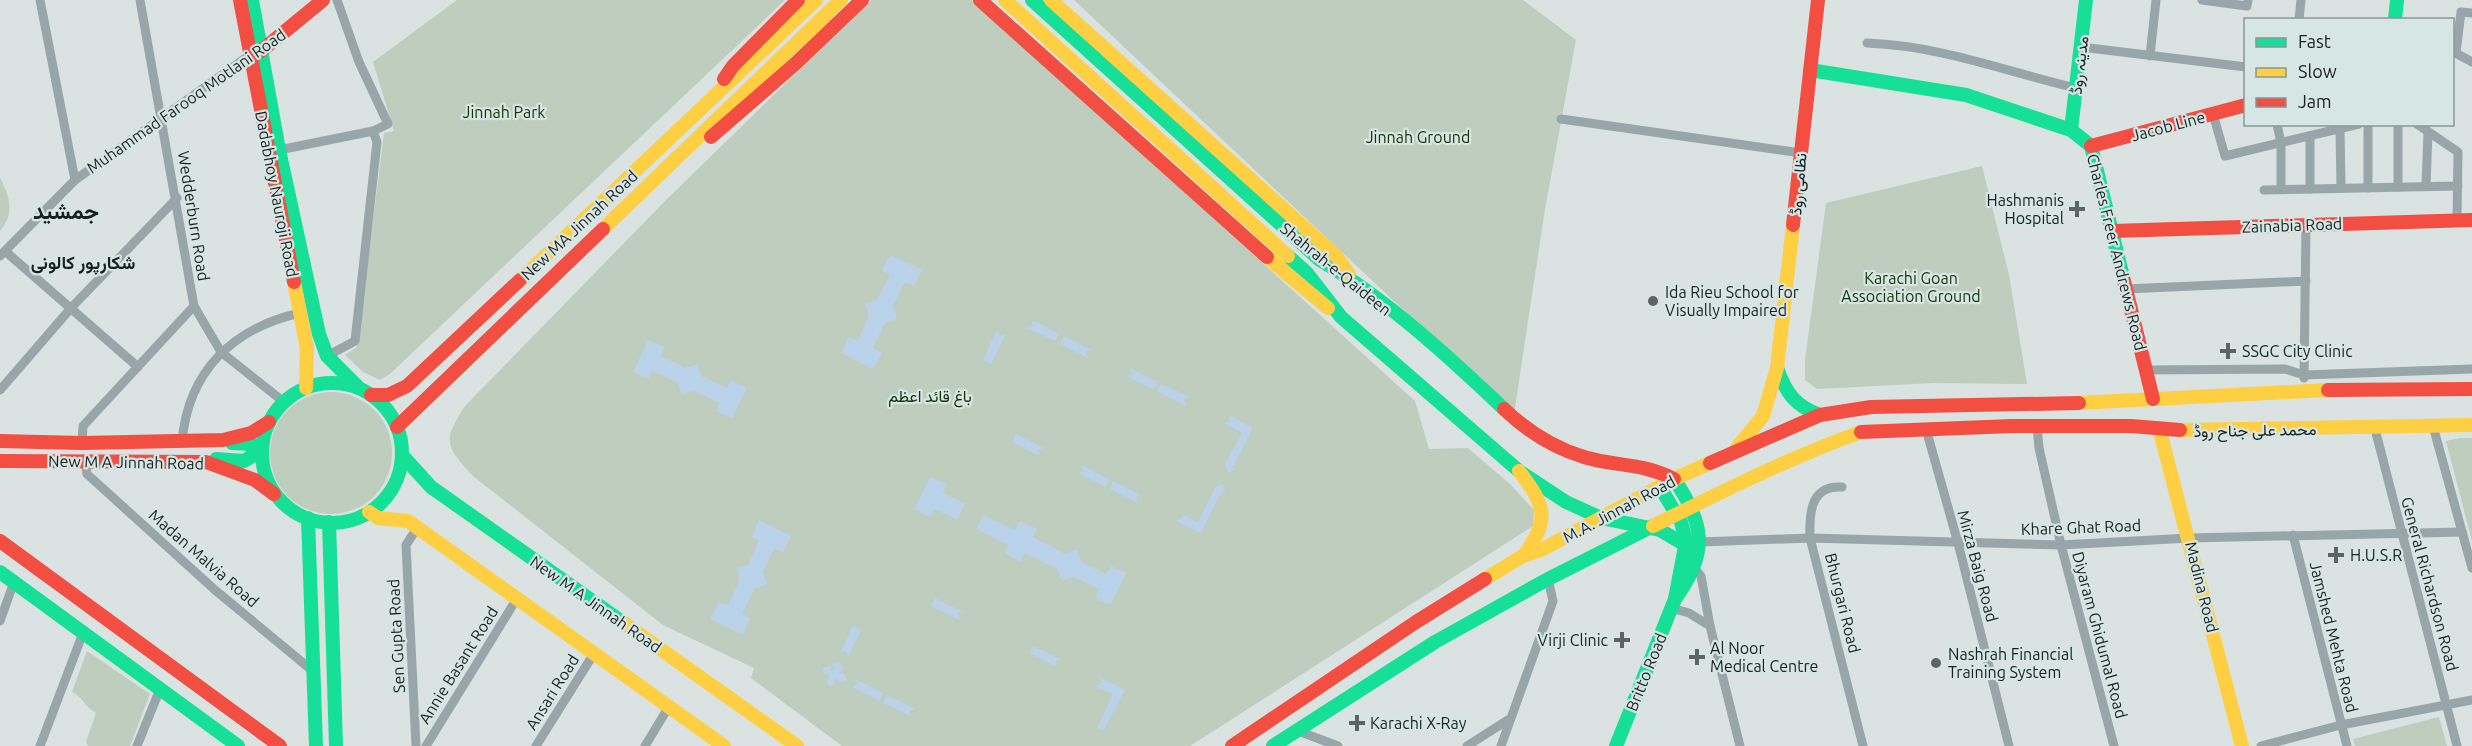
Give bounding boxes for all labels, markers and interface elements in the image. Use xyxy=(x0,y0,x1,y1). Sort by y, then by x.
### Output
legend xyxy=(2244,18,2454,126)
street label: Muhammad Farooq Motlani Road xyxy=(83,25,289,177)
text: Fast xyxy=(2298,31,2331,51)
street label: مدینہ روڈ xyxy=(2066,35,2093,95)
text: Slow xyxy=(2298,61,2337,81)
text: Jam xyxy=(2298,91,2332,111)
park label: Jinnah Park xyxy=(463,103,545,121)
street label: Jacob Line xyxy=(2129,107,2207,145)
street label: Dadabhoy Nauroji Road xyxy=(252,109,302,279)
park label: Jinnah Ground xyxy=(1366,128,1470,146)
street label: Wedderburn Road xyxy=(175,150,213,282)
street label: نظامی روڈ xyxy=(1786,152,1812,216)
street label: Charles Freer Andrews Road xyxy=(2084,152,2150,352)
street label: New MA Jinnah Road xyxy=(517,167,641,283)
place label: Hashmanis Hospital xyxy=(1987,191,2064,227)
district label: جمشید xyxy=(33,198,99,225)
marker: Hashmanis Hospital xyxy=(2068,200,2086,218)
street label: Zainabia Road xyxy=(2241,214,2343,236)
street label: Shahrah-e-Qaideen xyxy=(1277,219,1395,319)
district label: شکارپور کالونی xyxy=(31,252,135,275)
park label: Karachi Goan Association Ground xyxy=(1841,269,1981,305)
place label: Ida Rieu School for Visually Impaired xyxy=(1665,283,1799,319)
marker: Ida Rieu School for Visually Impaired xyxy=(1646,294,1660,308)
marker: SSGC City Clinic xyxy=(2219,342,2237,360)
place label: SSGC City Clinic xyxy=(2242,342,2353,360)
park label: باغ قائد اعظم xyxy=(888,387,972,408)
street label: محمد علی جناح روڈ xyxy=(2193,420,2317,443)
street label: New M A Jinnah Road xyxy=(48,452,204,472)
street label: M.A. Jinnah Road xyxy=(1560,472,1678,546)
street label: General Richardson Road xyxy=(2398,495,2462,673)
street label: Madan Malvia Road xyxy=(146,506,262,610)
street label: Mirza Baig Road xyxy=(1954,508,2002,624)
street label: Khare Ghat Road xyxy=(2020,516,2142,538)
street label: Madina Road xyxy=(2182,540,2222,634)
marker: H.U.S.R xyxy=(2327,546,2345,564)
place label: H.U.S.R xyxy=(2350,546,2402,564)
street label: Diyaram Ghidumal Road xyxy=(2069,550,2131,720)
street label: Bhurgari Road xyxy=(1822,551,1864,655)
street label: New M A Jinnah Road xyxy=(527,552,665,656)
street label: Jamshed Mehta Road xyxy=(2307,560,2361,714)
street label: Sen Gupta Road xyxy=(384,579,408,693)
street label: Annie Basant Road xyxy=(415,603,501,727)
street label: Britto Road xyxy=(1622,630,1670,714)
place label: Virji Clinic xyxy=(1538,631,1609,649)
marker: Virji Clinic xyxy=(1613,631,1631,649)
place label: Al Noor Medical Centre xyxy=(1710,639,1818,675)
place label: Nashrah Financial Training System xyxy=(1948,645,2073,681)
marker: Al Noor Medical Centre xyxy=(1688,648,1706,666)
street label: Ansari Road xyxy=(522,651,582,733)
marker: Nashrah Financial Training System xyxy=(1929,656,1943,670)
marker: Karachi X-Ray xyxy=(1348,714,1366,732)
place label: Karachi X-Ray xyxy=(1370,714,1467,732)

